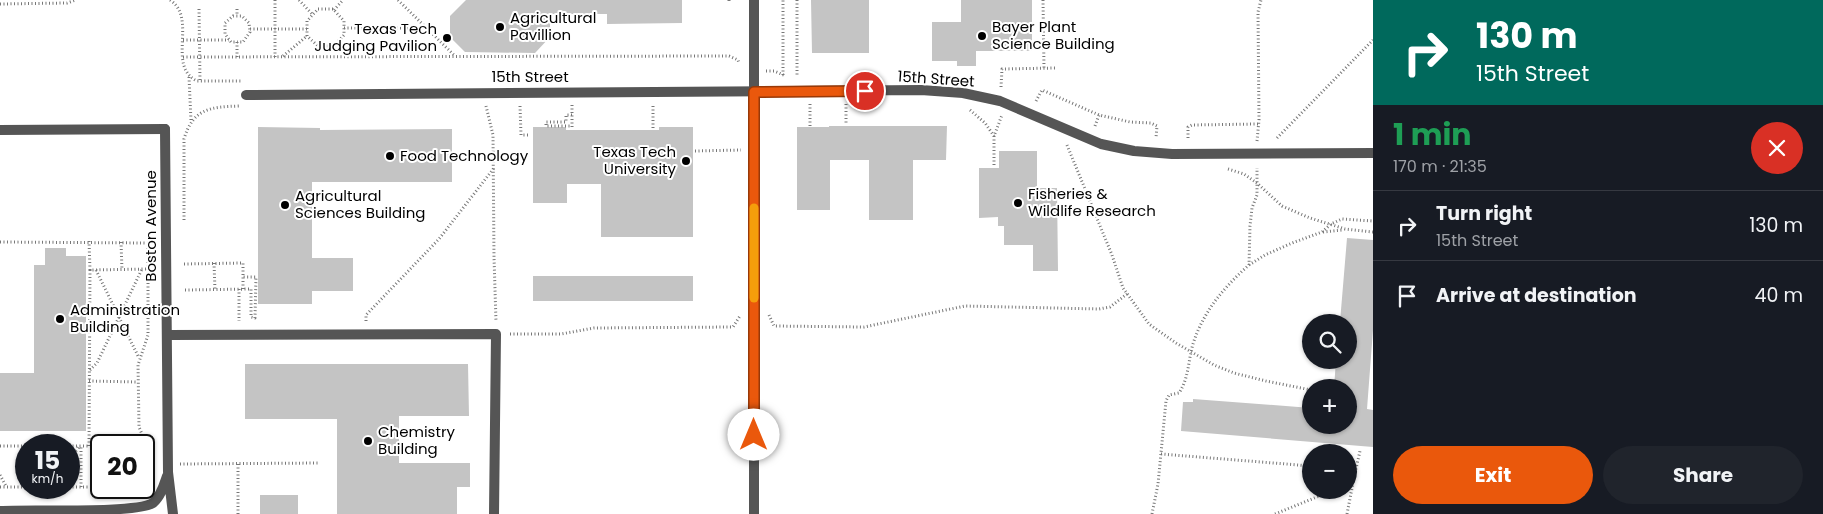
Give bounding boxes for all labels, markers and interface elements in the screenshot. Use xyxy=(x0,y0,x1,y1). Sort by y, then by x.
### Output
place label: Agricultural Pavillion xyxy=(510,7,596,45)
text: 130 m xyxy=(1476,11,1578,60)
place label: Bayer Plant Science Building xyxy=(992,16,1115,54)
place label: Texas Tech Judging Pavilion xyxy=(314,18,437,56)
icon: right xyxy=(1393,20,1458,85)
marker: Agricultural Pavillion xyxy=(494,21,506,33)
marker: Bayer Plant Science Building xyxy=(976,30,988,42)
marker: Texas Tech Judging Pavilion xyxy=(441,32,453,44)
text: 15th Street xyxy=(1476,58,1589,89)
street label: 15th Street xyxy=(897,65,975,92)
street label: 15th Street xyxy=(491,66,569,87)
pin xyxy=(844,70,886,112)
icon: arrive xyxy=(851,77,879,105)
text: 1 min xyxy=(1393,113,1471,156)
button: close xyxy=(1751,122,1803,174)
place label: Texas Tech University xyxy=(593,141,677,179)
place label: Food Technology xyxy=(400,145,529,166)
marker: Food Technology xyxy=(384,150,396,162)
marker: Texas Tech University xyxy=(680,155,692,167)
text: 170 m · 21:35 xyxy=(1393,155,1487,178)
street label: Boston Avenue xyxy=(140,170,161,282)
place label: Fisheries & Wildlife Research xyxy=(1028,183,1156,221)
place label: Agricultural Sciences Building xyxy=(295,185,426,223)
marker: Fisheries & Wildlife Research xyxy=(1012,197,1024,209)
marker: Agricultural Sciences Building xyxy=(279,199,291,211)
text: Turn right xyxy=(1436,200,1532,227)
icon: right xyxy=(1393,212,1421,240)
text: 130 m xyxy=(1749,212,1803,239)
text: 15th Street xyxy=(1436,229,1518,252)
icon: arrive xyxy=(1393,282,1421,310)
text: Arrive at destination xyxy=(1436,282,1637,309)
text: 40 m xyxy=(1754,282,1803,309)
place label: Administration Building xyxy=(70,299,180,337)
marker: Administration Building xyxy=(54,313,66,325)
map controls xyxy=(1302,314,1357,499)
button: search xyxy=(1302,314,1357,369)
button: + xyxy=(1302,379,1357,434)
position arrow xyxy=(727,408,779,460)
place label: Chemistry Building xyxy=(378,421,456,459)
speed limit sign: 20 xyxy=(90,434,155,499)
marker: Chemistry Building xyxy=(362,435,374,447)
text: 15 xyxy=(35,443,60,478)
button: − xyxy=(1302,444,1357,499)
button: Exit xyxy=(1393,446,1593,504)
button: Share xyxy=(1603,446,1803,504)
text: km/h xyxy=(32,470,63,487)

